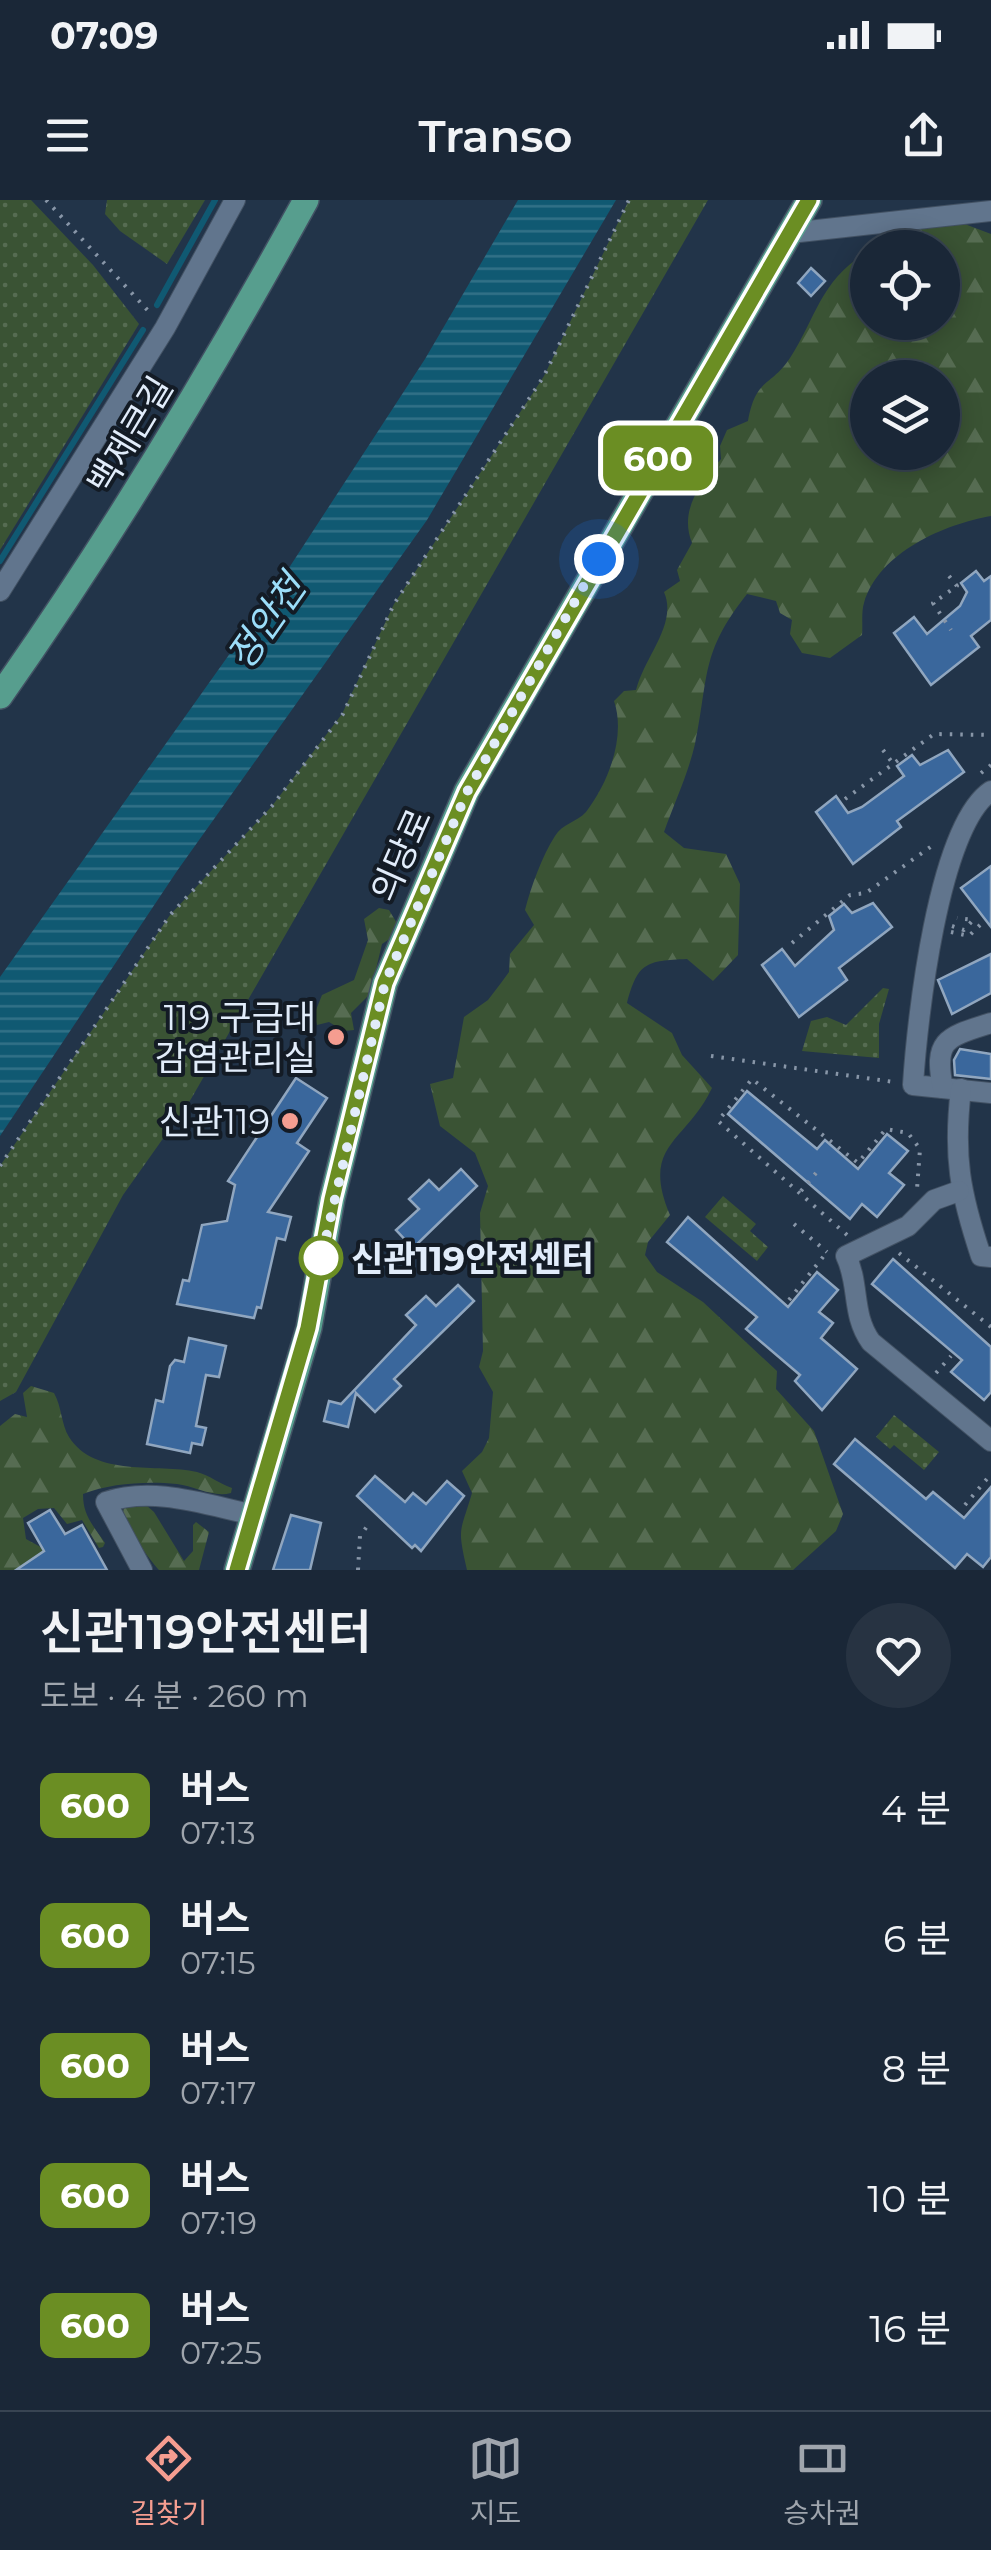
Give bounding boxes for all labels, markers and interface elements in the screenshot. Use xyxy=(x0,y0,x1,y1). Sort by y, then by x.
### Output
text: 07:09 xyxy=(50,12,158,59)
icon: menu xyxy=(40,108,95,163)
text: Transo xyxy=(419,108,572,163)
icon: share xyxy=(896,108,951,163)
map controls xyxy=(850,230,960,470)
button: locate xyxy=(850,230,960,340)
button: layers xyxy=(850,360,960,470)
street label: 백제큰길 xyxy=(78,369,182,501)
line badge: 600 xyxy=(600,426,716,490)
text: 600 xyxy=(623,437,693,480)
your location xyxy=(574,534,624,584)
water label: 정안천 xyxy=(217,562,318,678)
street label: 의당로 xyxy=(362,802,440,908)
place label: 119 구급대 감염관리실 xyxy=(155,996,316,1079)
marker: 119 구급대 감염관리실 xyxy=(325,1026,347,1048)
place label: 신관119 xyxy=(159,1100,270,1143)
marker: 신관119 xyxy=(279,1110,301,1132)
marker: 신관119안전센터 xyxy=(300,1237,342,1279)
place label: 신관119안전센터 xyxy=(351,1237,594,1280)
text: 신관119안전센터 xyxy=(40,1603,372,1661)
button: heart xyxy=(846,1603,951,1708)
text: 도보 · 4 분 · 260 m xyxy=(40,1676,309,1715)
text: 버스 xyxy=(180,1765,250,1812)
text: 600 xyxy=(60,1784,130,1827)
text: 4 분 xyxy=(881,1785,951,1832)
text: 07:13 xyxy=(180,1813,256,1852)
text: 버스 xyxy=(180,1895,250,1942)
text: 600 xyxy=(60,1914,130,1957)
text: 6 분 xyxy=(883,1915,951,1962)
text: 07:15 xyxy=(180,1943,256,1982)
text: 버스 xyxy=(180,2025,250,2072)
text: 600 xyxy=(60,2044,130,2087)
text: 8 분 xyxy=(882,2045,951,2092)
text: 07:17 xyxy=(180,2073,256,2112)
text: 버스 xyxy=(180,2155,250,2202)
text: 600 xyxy=(60,2174,130,2217)
text: 10 분 xyxy=(867,2175,951,2222)
text: 07:19 xyxy=(180,2203,257,2242)
text: 버스 xyxy=(180,2285,250,2332)
text: 600 xyxy=(60,2304,130,2347)
text: 16 분 xyxy=(869,2305,951,2352)
text: 07:25 xyxy=(180,2333,262,2372)
tab: 길찾기 xyxy=(130,2431,208,2531)
tab: 지도 xyxy=(468,2431,523,2531)
tab: 승차권 xyxy=(783,2431,861,2531)

